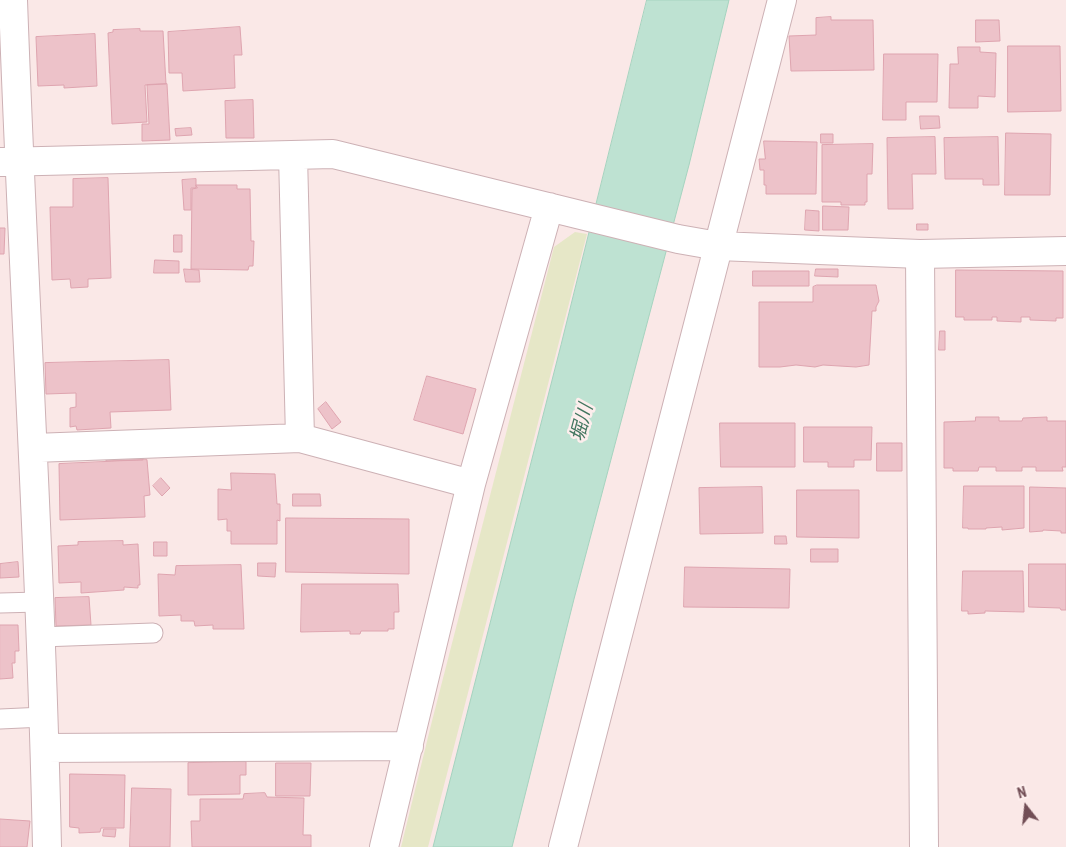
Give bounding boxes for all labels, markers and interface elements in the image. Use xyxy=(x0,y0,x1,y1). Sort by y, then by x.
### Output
water label: 堀川 xyxy=(567,402,599,444)
north arrow xyxy=(1001,782,1051,832)
text: N xyxy=(1016,784,1028,801)

